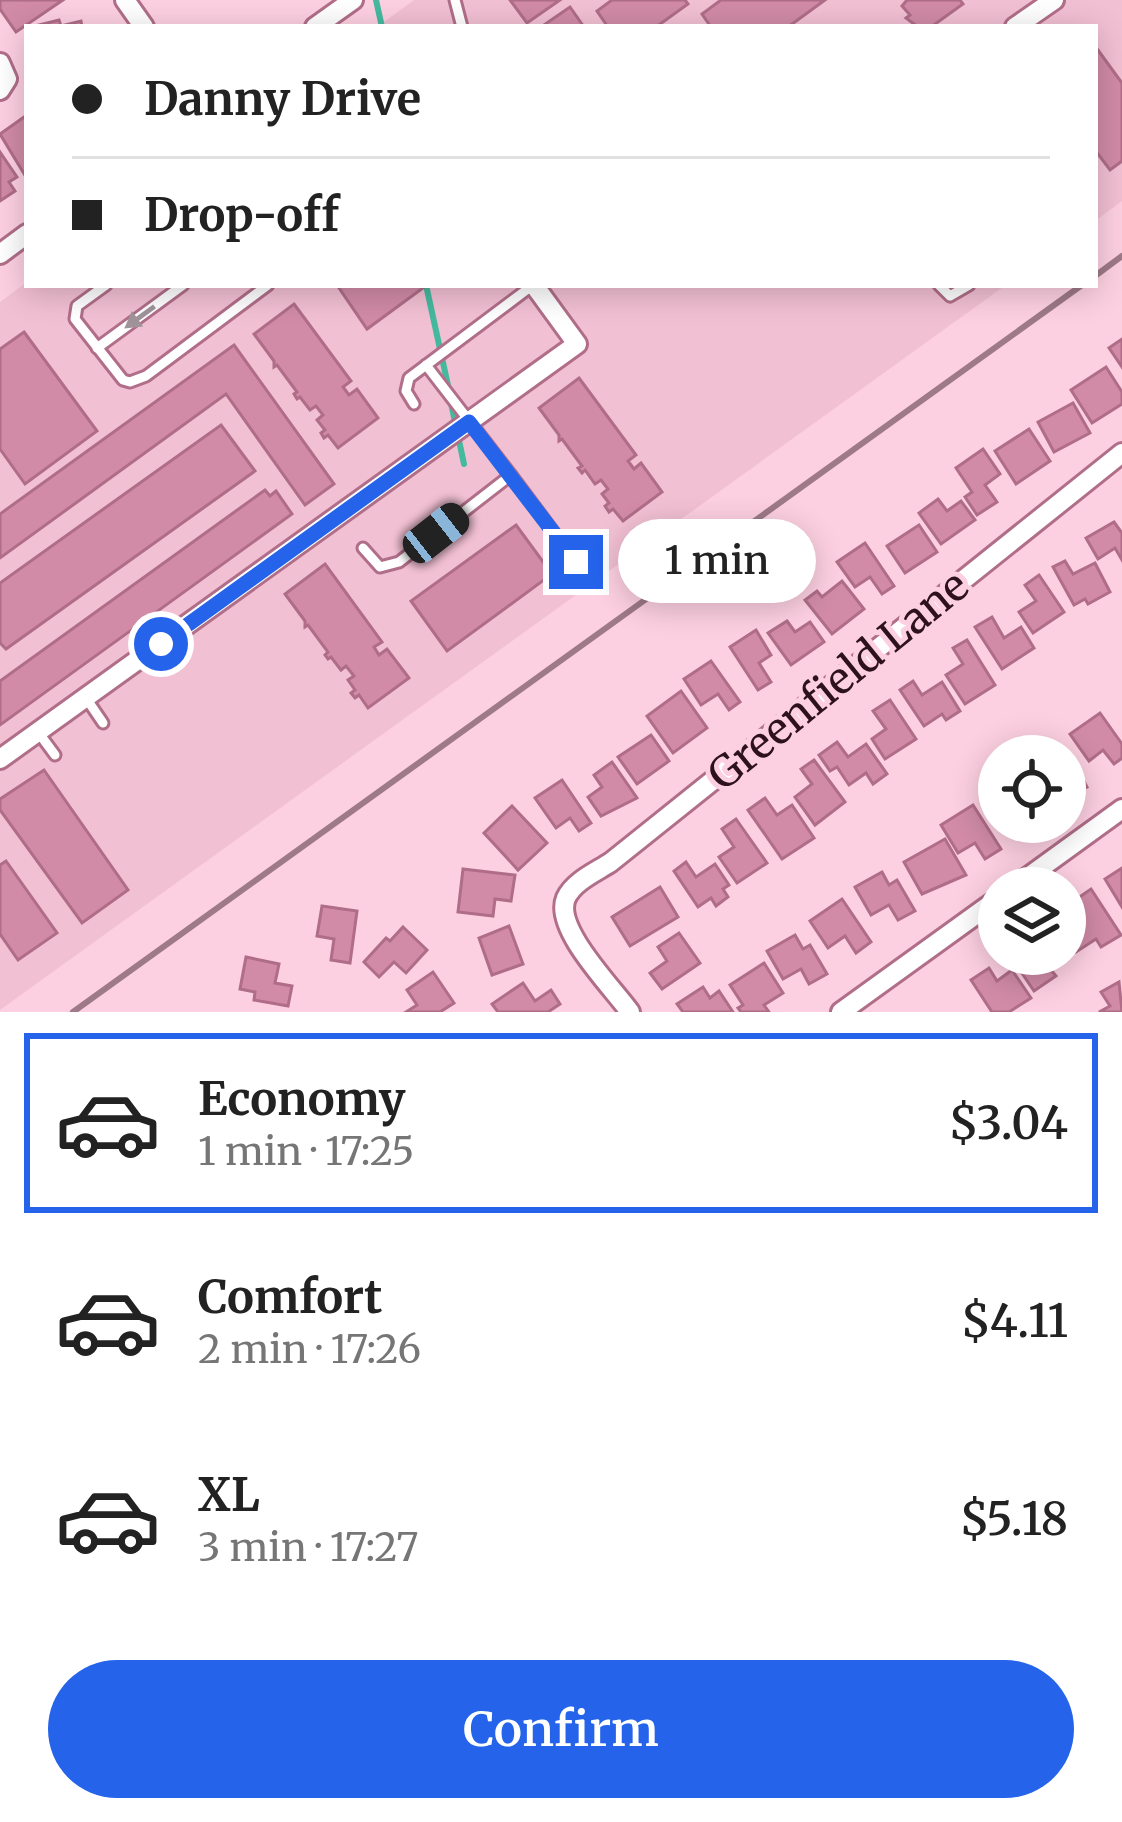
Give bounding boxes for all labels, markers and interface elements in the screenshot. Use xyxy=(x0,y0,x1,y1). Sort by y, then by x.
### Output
text: Danny Drive xyxy=(144,71,421,127)
text: Drop-off xyxy=(144,187,339,243)
one-way arrow xyxy=(124,304,156,328)
car xyxy=(397,497,475,569)
callout: 1 min xyxy=(618,520,816,604)
route end xyxy=(549,535,603,589)
text: 1 min xyxy=(665,536,769,585)
street label: Greenfield Lane xyxy=(697,559,979,801)
route start xyxy=(134,617,188,671)
map controls xyxy=(978,735,1086,975)
button: locate xyxy=(978,735,1086,843)
button: layers xyxy=(978,867,1086,975)
icon: car xyxy=(54,1069,162,1177)
text: Economy xyxy=(198,1071,406,1127)
text: $3.04 xyxy=(949,1095,1068,1151)
text: 1 min · 17:25 xyxy=(198,1127,414,1176)
icon: car xyxy=(54,1267,162,1375)
text: Comfort xyxy=(198,1269,382,1325)
text: $4.11 xyxy=(961,1293,1068,1349)
text: 2 min · 17:26 xyxy=(198,1325,421,1374)
icon: car xyxy=(54,1465,162,1573)
text: XL xyxy=(198,1467,260,1523)
text: $5.18 xyxy=(959,1491,1068,1547)
text: 3 min · 17:27 xyxy=(198,1523,418,1572)
button: Confirm xyxy=(48,1660,1074,1798)

